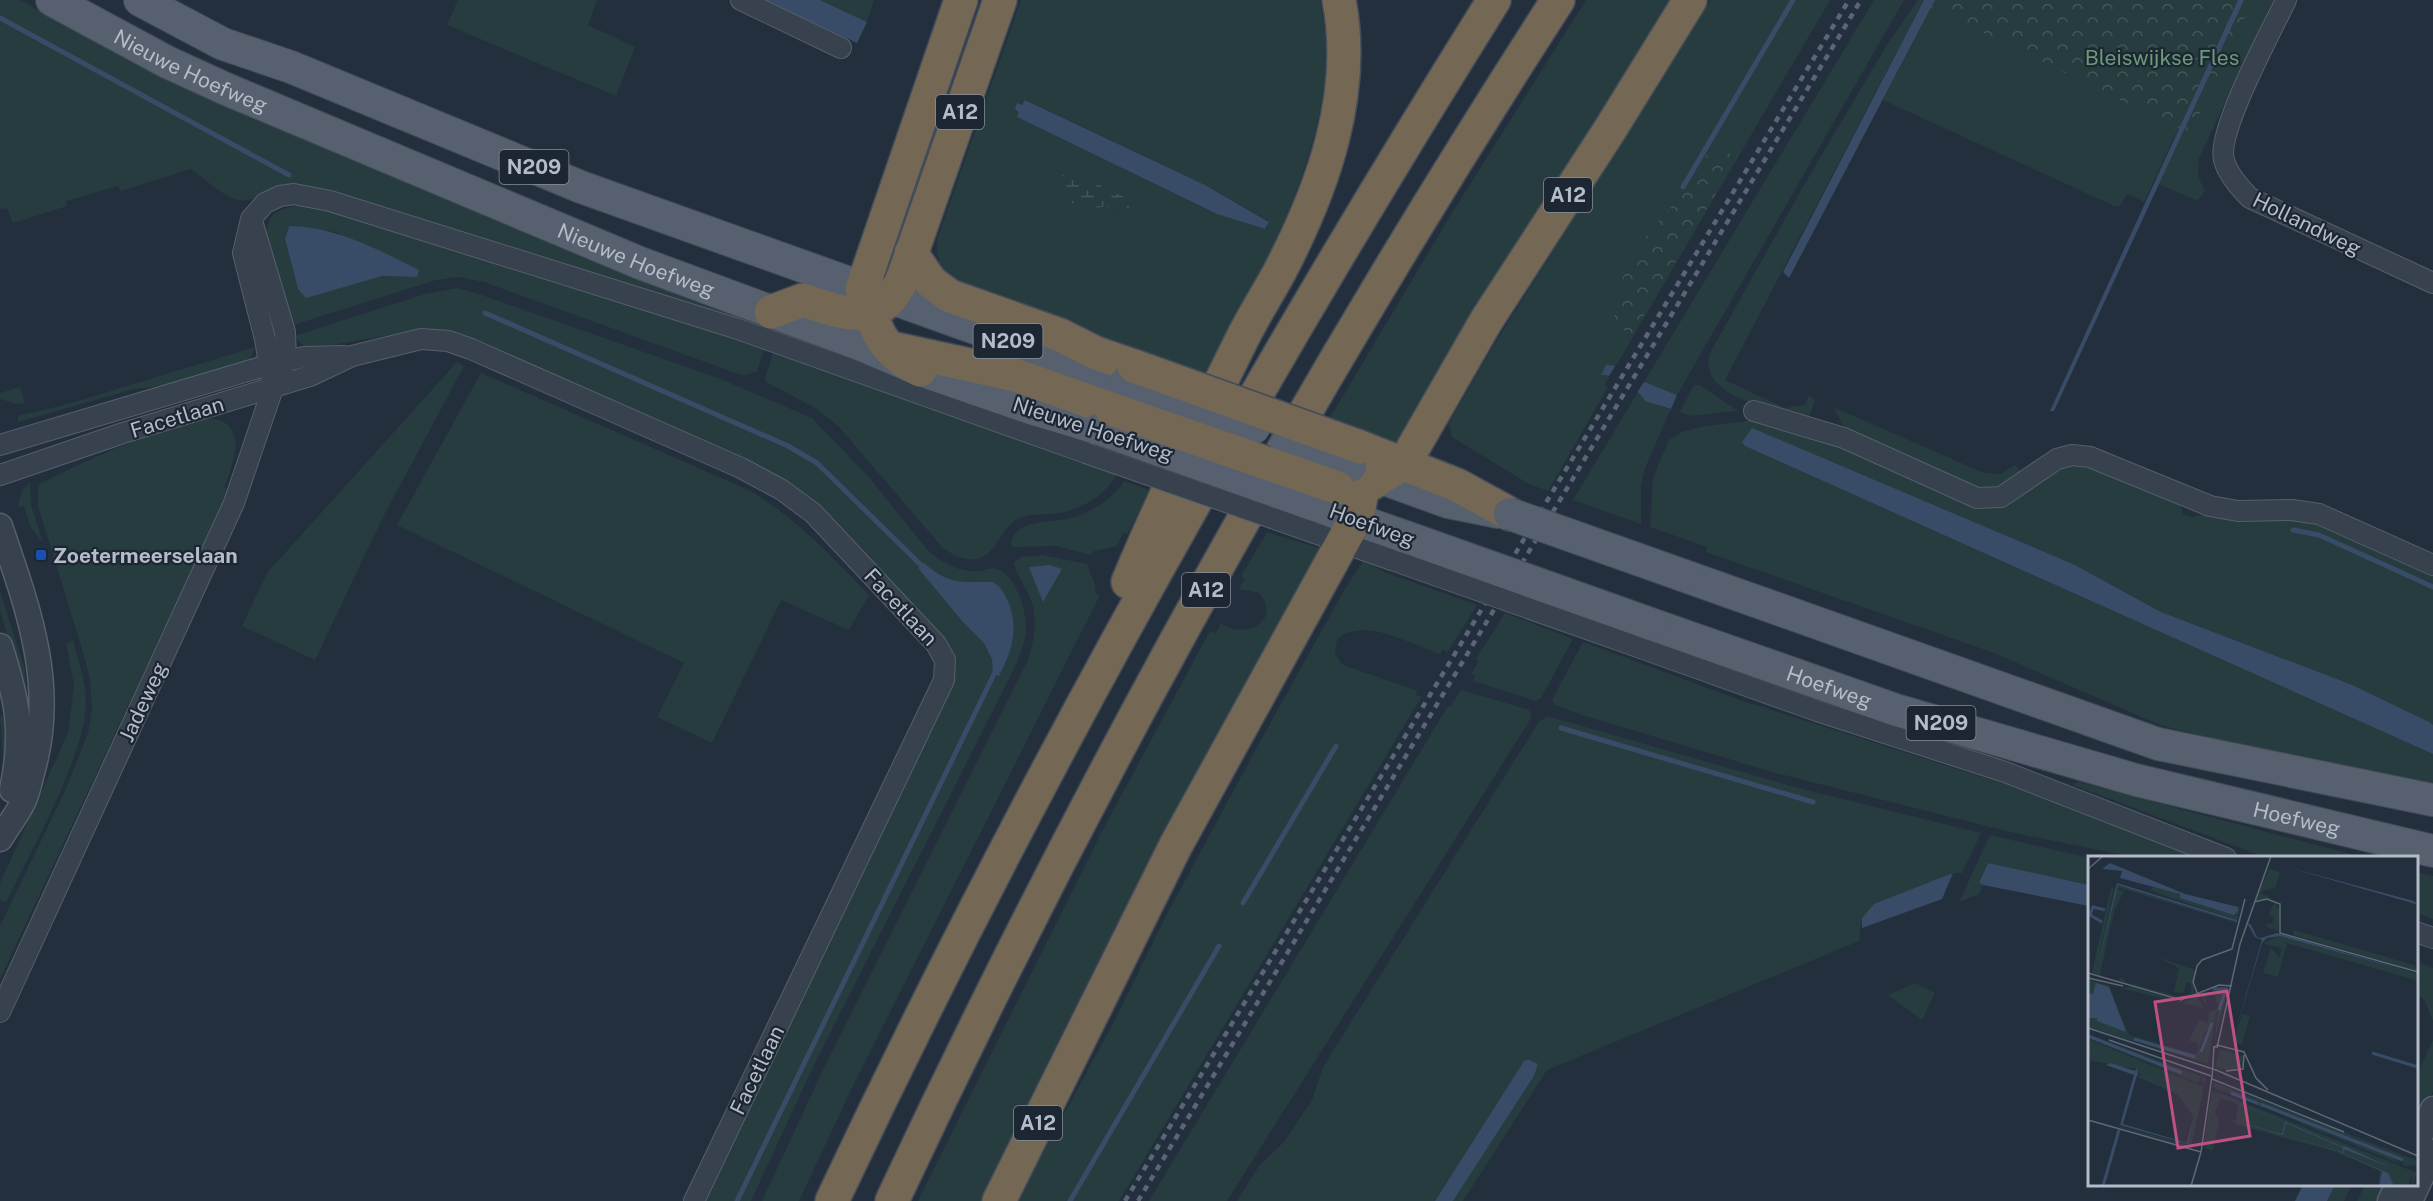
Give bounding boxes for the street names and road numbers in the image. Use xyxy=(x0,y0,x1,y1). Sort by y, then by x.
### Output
street label: Nieuwe Hoefweg xyxy=(110,23,271,118)
road number: A12 xyxy=(936,95,984,129)
road number: N209 xyxy=(500,150,568,184)
road number: A12 xyxy=(1544,178,1592,212)
street label: Hollandweg xyxy=(2249,187,2365,261)
street label: Nieuwe Hoefweg xyxy=(554,217,718,302)
road number: N209 xyxy=(974,324,1042,358)
street label: Facetlaan xyxy=(127,391,227,443)
street label: Nieuwe Hoefweg xyxy=(1010,391,1176,467)
street label: Hoefweg xyxy=(1326,498,1418,552)
street label: Facetlaan xyxy=(859,563,943,651)
road number: A12 xyxy=(1182,573,1230,607)
street label: Jadeweg xyxy=(114,658,172,746)
street label: Hoefweg xyxy=(1783,660,1875,713)
road number: N209 xyxy=(1906,706,1976,740)
street label: Hoefweg xyxy=(2251,796,2343,841)
street label: Facetlaan xyxy=(725,1021,789,1119)
road number: A12 xyxy=(1014,1106,1062,1140)

